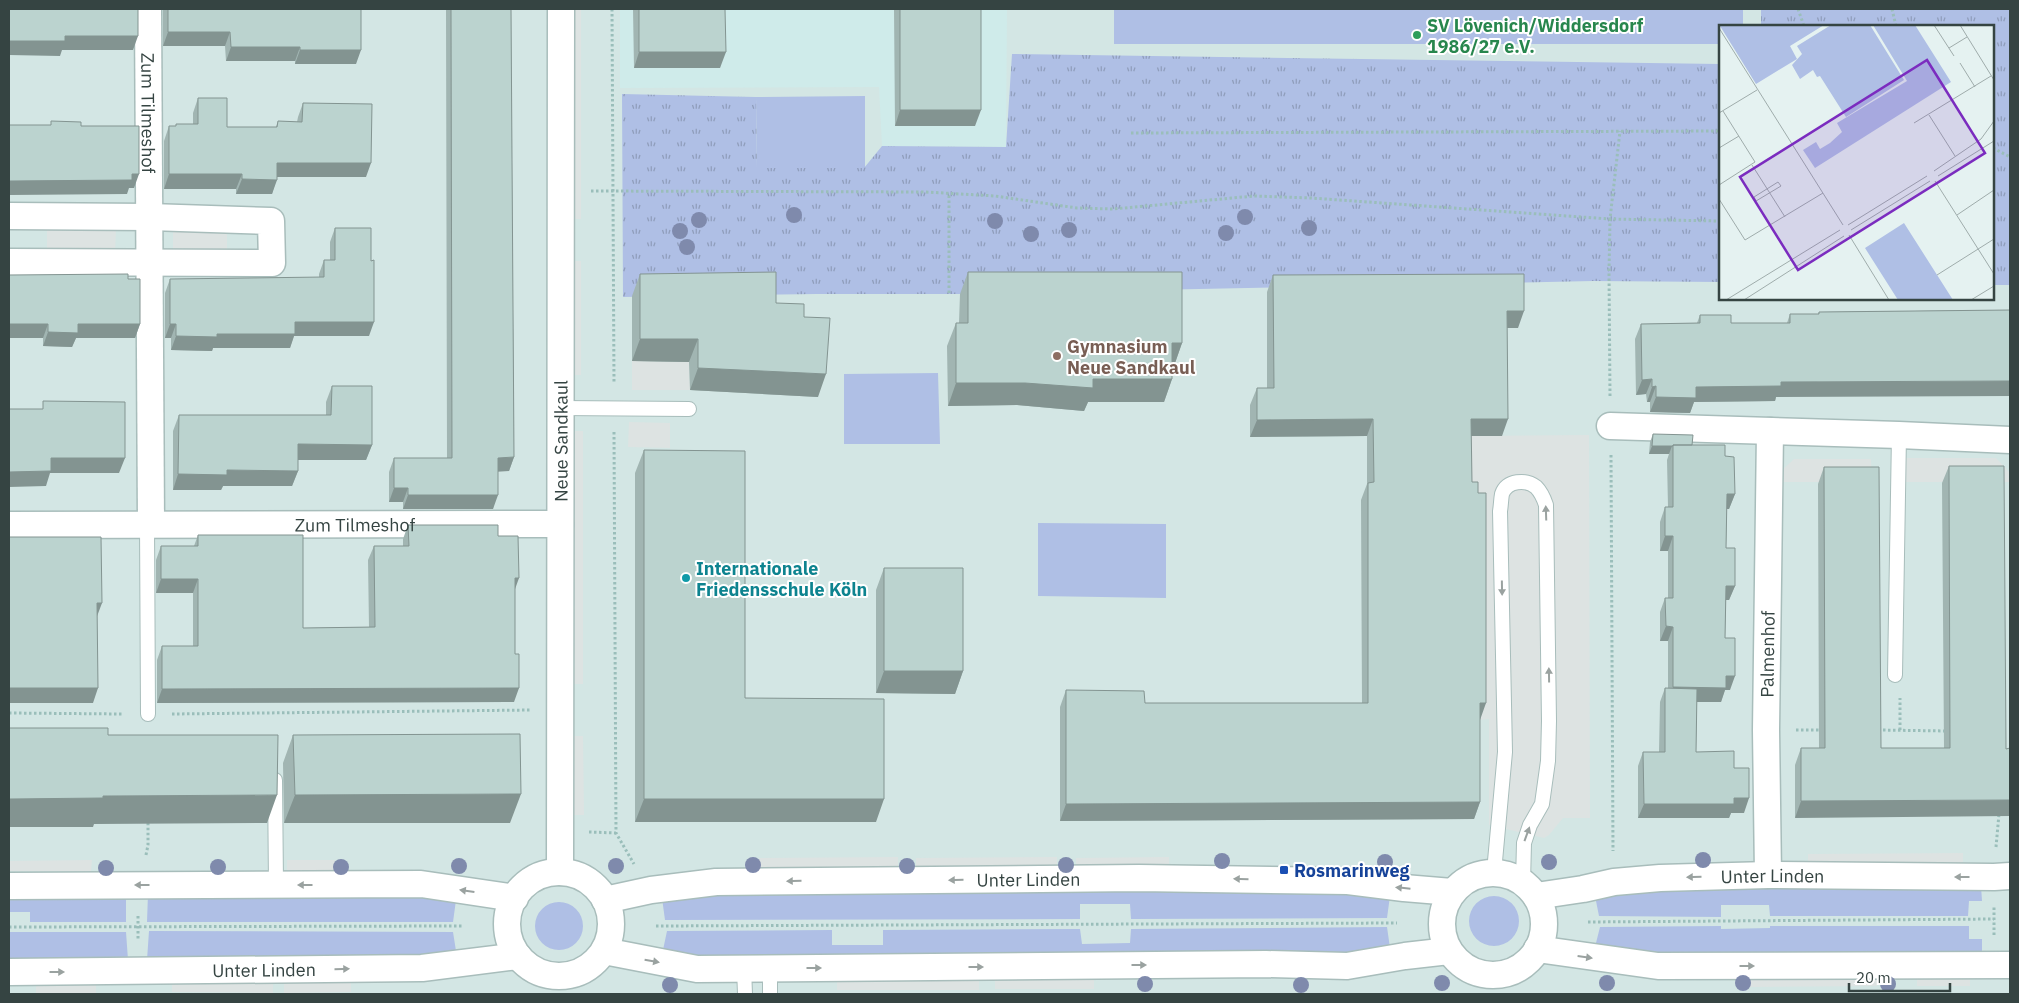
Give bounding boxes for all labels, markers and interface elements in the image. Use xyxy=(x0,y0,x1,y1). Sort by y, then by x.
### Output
place label: SV Lövenich/Widdersdorf 1986/27 e.V. xyxy=(1427,14,1644,58)
inset map xyxy=(1719,25,1994,300)
marker: SV Lövenich/Widdersdorf 1986/27 e.V. xyxy=(1411,29,1423,41)
street label: Zum Tilmeshof xyxy=(137,53,160,174)
place label: Gymnasium Neue Sandkaul xyxy=(1067,335,1196,379)
marker: Gymnasium Neue Sandkaul xyxy=(1051,350,1063,362)
street label: Neue Sandkaul xyxy=(549,380,572,502)
one-way arrow xyxy=(1542,505,1550,521)
street label: Zum Tilmeshof xyxy=(295,513,416,536)
place label: Internationale Friedensschule Köln xyxy=(696,557,867,601)
marker: Internationale Friedensschule Köln xyxy=(680,572,692,584)
one-way arrow xyxy=(1498,580,1506,596)
street label: Palmenhof xyxy=(1755,610,1779,698)
one-way arrow xyxy=(1545,667,1553,683)
one-way arrow xyxy=(1524,826,1531,841)
place label: Rosmarinweg xyxy=(1294,859,1410,882)
street label: Unter Linden xyxy=(1720,863,1824,888)
marker: Rosmarinweg xyxy=(1278,864,1290,876)
street label: Unter Linden xyxy=(976,867,1080,891)
one-way arrow xyxy=(1686,873,1702,881)
one-way arrow xyxy=(1953,873,1969,881)
one-way arrow xyxy=(1233,875,1249,883)
one-way arrow xyxy=(948,876,964,884)
one-way arrow xyxy=(786,877,802,885)
one-way arrow xyxy=(296,881,312,889)
one-way arrow xyxy=(134,882,150,890)
one-way arrow xyxy=(1395,884,1411,892)
one-way arrow xyxy=(458,887,474,895)
one-way arrow xyxy=(1577,953,1593,961)
one-way arrow xyxy=(644,957,660,965)
street label: Unter Linden xyxy=(212,958,316,982)
scale bar xyxy=(1849,960,1950,992)
one-way arrow xyxy=(1131,961,1147,969)
one-way arrow xyxy=(1739,962,1755,970)
one-way arrow xyxy=(968,963,984,971)
one-way arrow xyxy=(806,964,822,972)
one-way arrow xyxy=(335,965,351,973)
one-way arrow xyxy=(50,968,66,976)
text: 20 m xyxy=(1856,968,1891,987)

